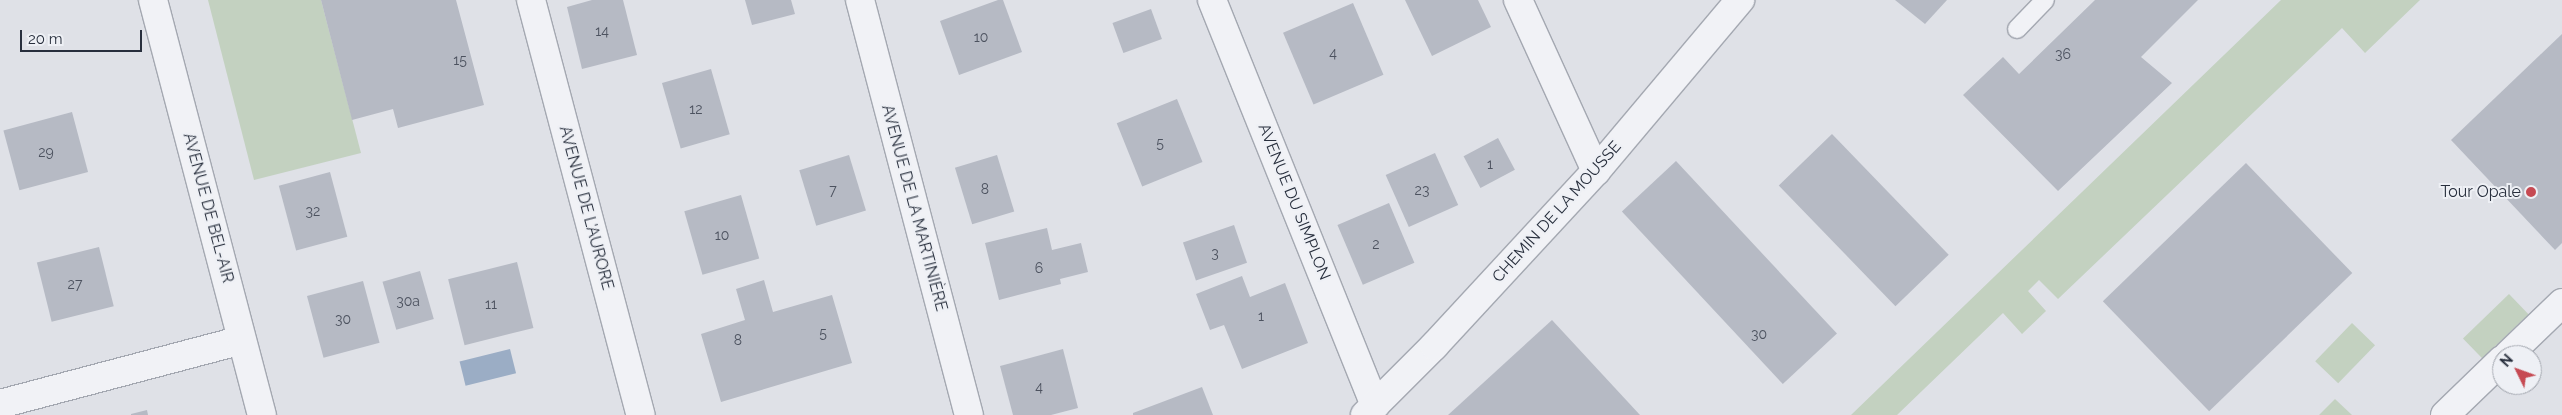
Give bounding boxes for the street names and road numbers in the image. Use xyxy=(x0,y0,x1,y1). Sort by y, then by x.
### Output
street label: AVENUE DE LA MARTINIÈRE xyxy=(877,102,951,314)
street label: AVENUE DU SIMPLON xyxy=(1254,121,1334,283)
street label: AVENUE DE L'AURORE xyxy=(555,124,617,292)
street label: AVENUE DE BEL-AIR xyxy=(179,131,237,285)
street label: CHEMIN DE LA MOUSSE xyxy=(1488,137,1626,287)

